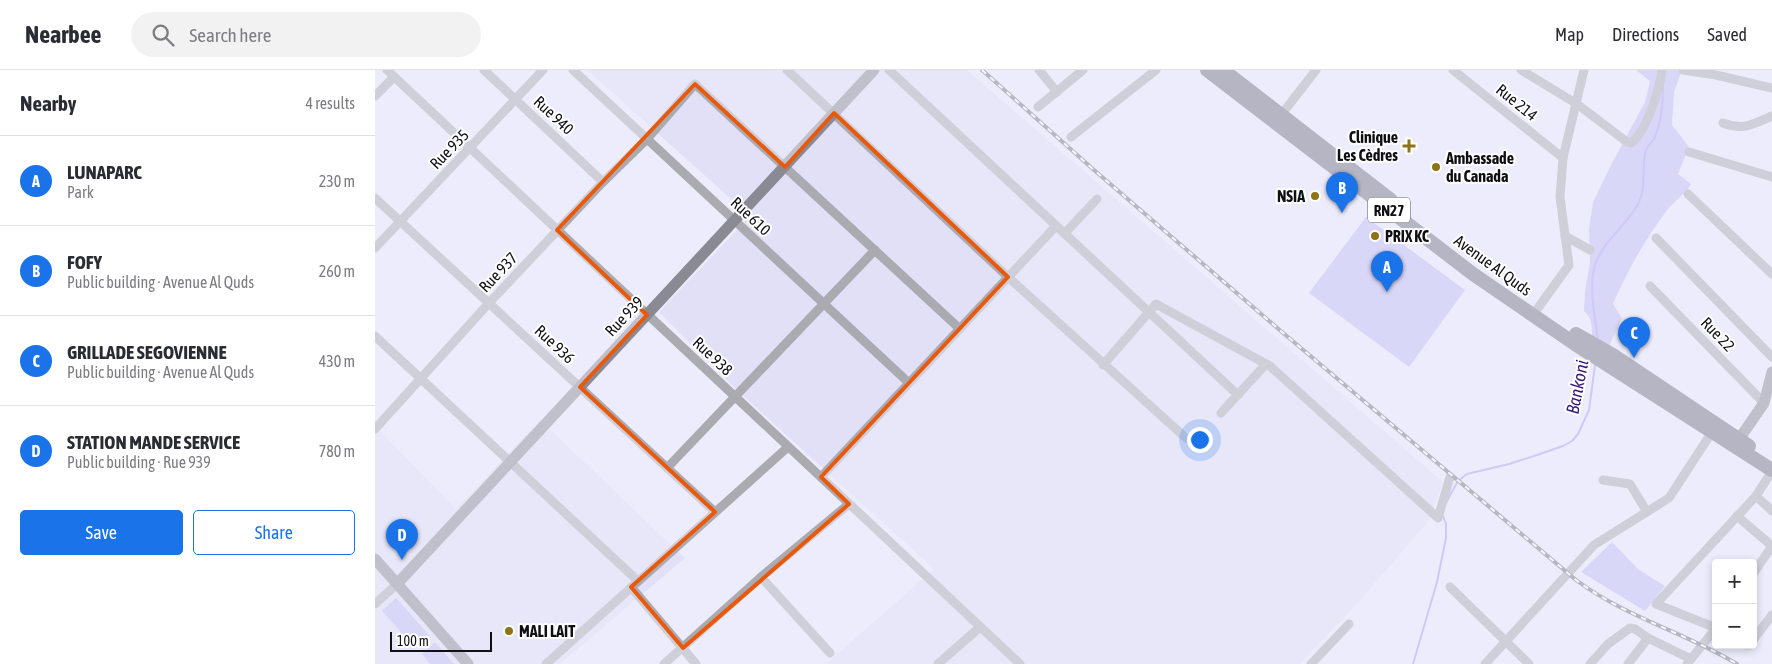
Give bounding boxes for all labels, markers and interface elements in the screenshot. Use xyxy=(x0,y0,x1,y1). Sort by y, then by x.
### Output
search box xyxy=(131,12,481,57)
text: Nearbee xyxy=(25,21,101,48)
icon: search xyxy=(149,21,177,49)
text: Search here xyxy=(189,24,271,46)
text: Map xyxy=(1555,24,1584,45)
text: Directions xyxy=(1612,24,1679,45)
text: Saved xyxy=(1707,24,1747,45)
street label: Rue 214 xyxy=(1493,80,1541,124)
text: Nearby xyxy=(20,91,76,115)
street label: Rue 940 xyxy=(530,92,578,138)
text: 4 results xyxy=(305,94,355,112)
street label: Rue 935 xyxy=(426,126,472,172)
place label: Clinique Les Cèdres xyxy=(1337,128,1398,164)
marker: Clinique Les Cèdres xyxy=(1402,139,1416,153)
place label: Ambassade du Canada xyxy=(1445,149,1514,185)
text: LUNAPARC xyxy=(67,161,142,183)
marker: Ambassade du Canada xyxy=(1430,161,1442,173)
text: A xyxy=(32,172,40,190)
text: 230 m xyxy=(319,172,355,190)
pin: B xyxy=(1326,172,1358,213)
text: Park xyxy=(67,183,94,201)
place label: NSIA xyxy=(1277,187,1305,205)
marker: NSIA xyxy=(1309,190,1321,202)
street label: Rue 610 xyxy=(727,193,775,239)
road number: RN27 xyxy=(1368,198,1410,222)
place label: PRIX KC xyxy=(1385,227,1430,245)
marker: PRIX KC xyxy=(1369,230,1381,242)
street label: Avenue Al Quds xyxy=(1451,231,1535,299)
street label: Rue 937 xyxy=(475,248,521,296)
text: FOFY xyxy=(67,251,102,273)
pin: A xyxy=(1371,251,1403,292)
text: B xyxy=(32,262,40,280)
text: 260 m xyxy=(319,262,355,280)
text: Public building · Avenue Al Quds xyxy=(67,273,254,291)
street label: Rue 939 xyxy=(601,292,647,340)
street label: Rue 22 xyxy=(1698,313,1738,355)
pin: C xyxy=(1618,317,1650,358)
street label: Rue 936 xyxy=(531,321,579,367)
street label: Rue 938 xyxy=(689,333,737,379)
text: GRILLADE SEGOVIENNE xyxy=(67,341,227,363)
text: C xyxy=(32,352,40,370)
text: 430 m xyxy=(319,352,355,370)
water label: Bankoni xyxy=(1561,358,1593,416)
text: Public building · Avenue Al Quds xyxy=(67,363,254,381)
your location xyxy=(1187,427,1213,453)
text: STATION MANDE SERVICE xyxy=(67,431,240,453)
text: D xyxy=(32,442,40,460)
text: 780 m xyxy=(319,442,355,460)
text: Public building · Rue 939 xyxy=(67,453,211,471)
button: Save xyxy=(20,510,183,555)
button: Share xyxy=(193,510,355,555)
pin: D xyxy=(386,519,418,560)
map controls xyxy=(1712,559,1757,649)
button: + xyxy=(1712,559,1757,604)
button: − xyxy=(1712,604,1757,649)
place label: MALI LAIT xyxy=(519,622,576,640)
marker: MALI LAIT xyxy=(503,625,515,637)
scale bar xyxy=(390,629,493,652)
text: 100 m xyxy=(397,633,429,649)

